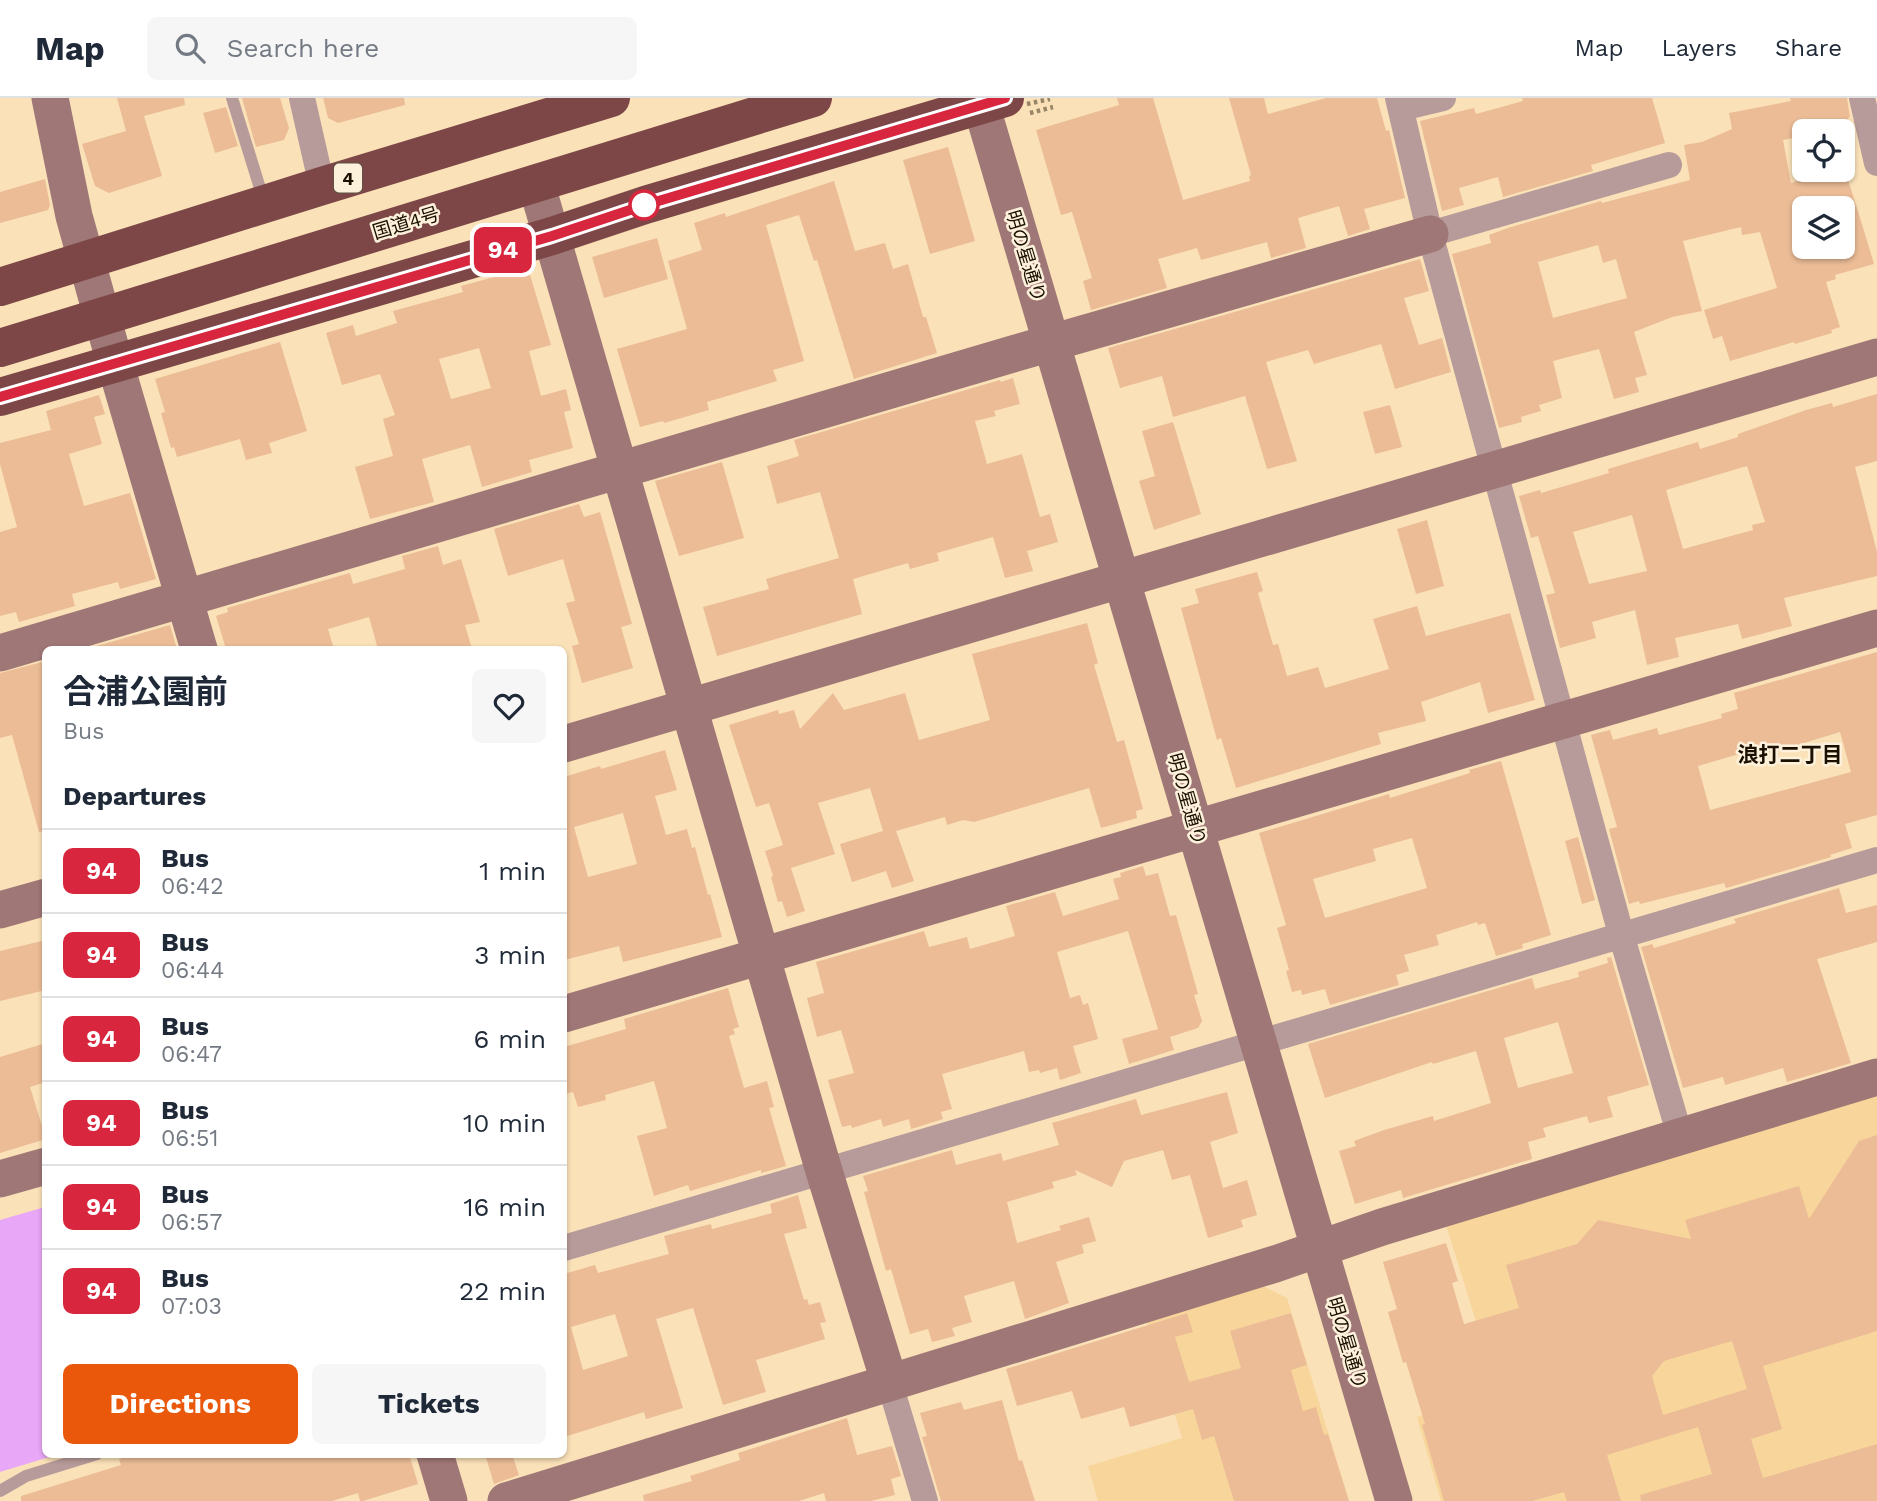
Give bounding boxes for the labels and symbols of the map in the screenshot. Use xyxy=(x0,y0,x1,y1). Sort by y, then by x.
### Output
road number: 4 xyxy=(334,164,362,192)
unlabelled marker xyxy=(629,190,659,220)
street label: 国道4号 xyxy=(370,202,442,244)
street label: 明の星通り xyxy=(1001,207,1051,305)
line badge: 94 xyxy=(472,227,534,273)
district label: 浪打二丁目 xyxy=(1738,742,1843,767)
street label: 明の星通り xyxy=(1163,750,1211,848)
street label: 明の星通り xyxy=(1322,1294,1372,1392)

